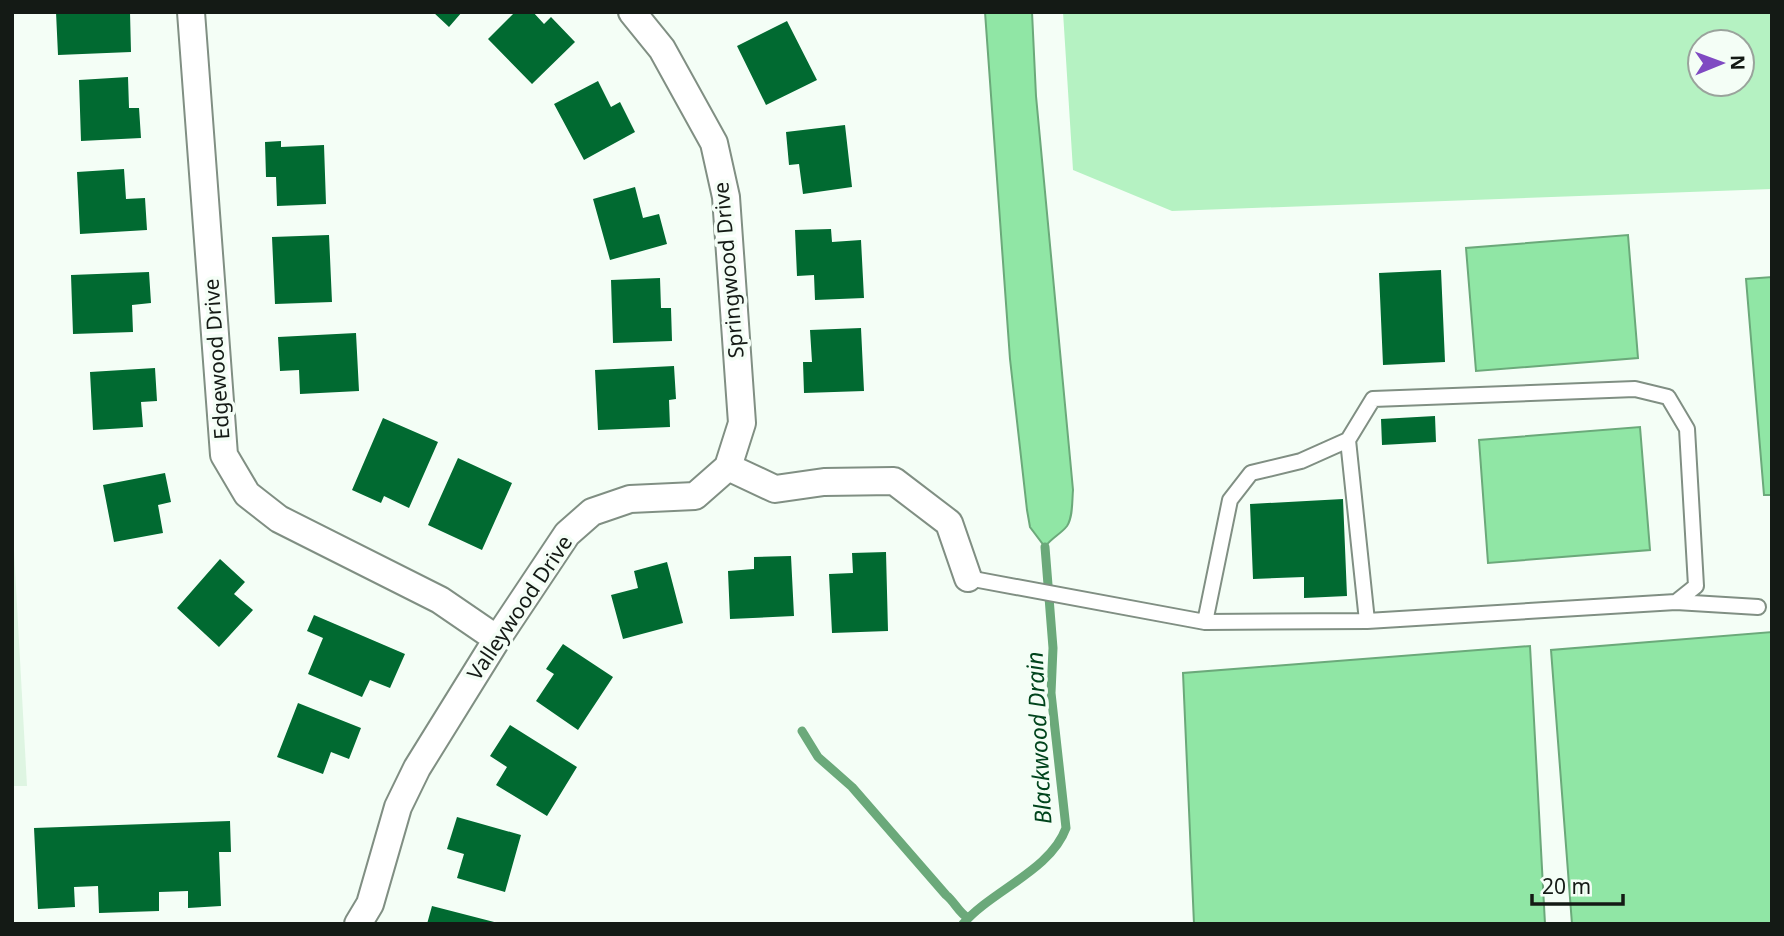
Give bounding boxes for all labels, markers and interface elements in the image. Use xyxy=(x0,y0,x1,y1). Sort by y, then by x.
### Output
north arrow xyxy=(1686,28,1756,98)
text: N xyxy=(1725,55,1751,71)
street label: Springwood Drive xyxy=(706,181,750,359)
street label: Edgewood Drive xyxy=(196,278,236,440)
street label: Valleywood Drive xyxy=(460,529,578,685)
water label: Blackwood Drain xyxy=(1018,651,1059,825)
scale bar xyxy=(1532,862,1623,906)
text: 20 m xyxy=(1542,872,1591,900)

